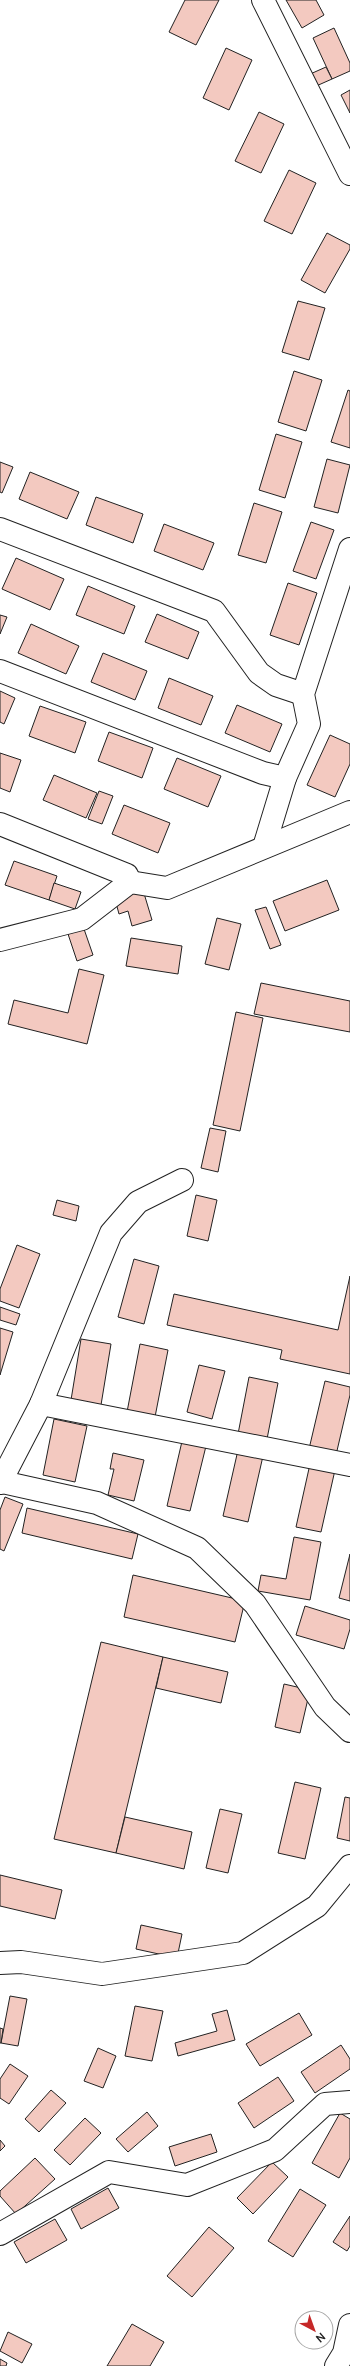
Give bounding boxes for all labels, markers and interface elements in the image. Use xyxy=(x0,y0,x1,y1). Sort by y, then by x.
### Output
north arrow xyxy=(294,2310,334,2350)
text: N xyxy=(313,2330,329,2346)

